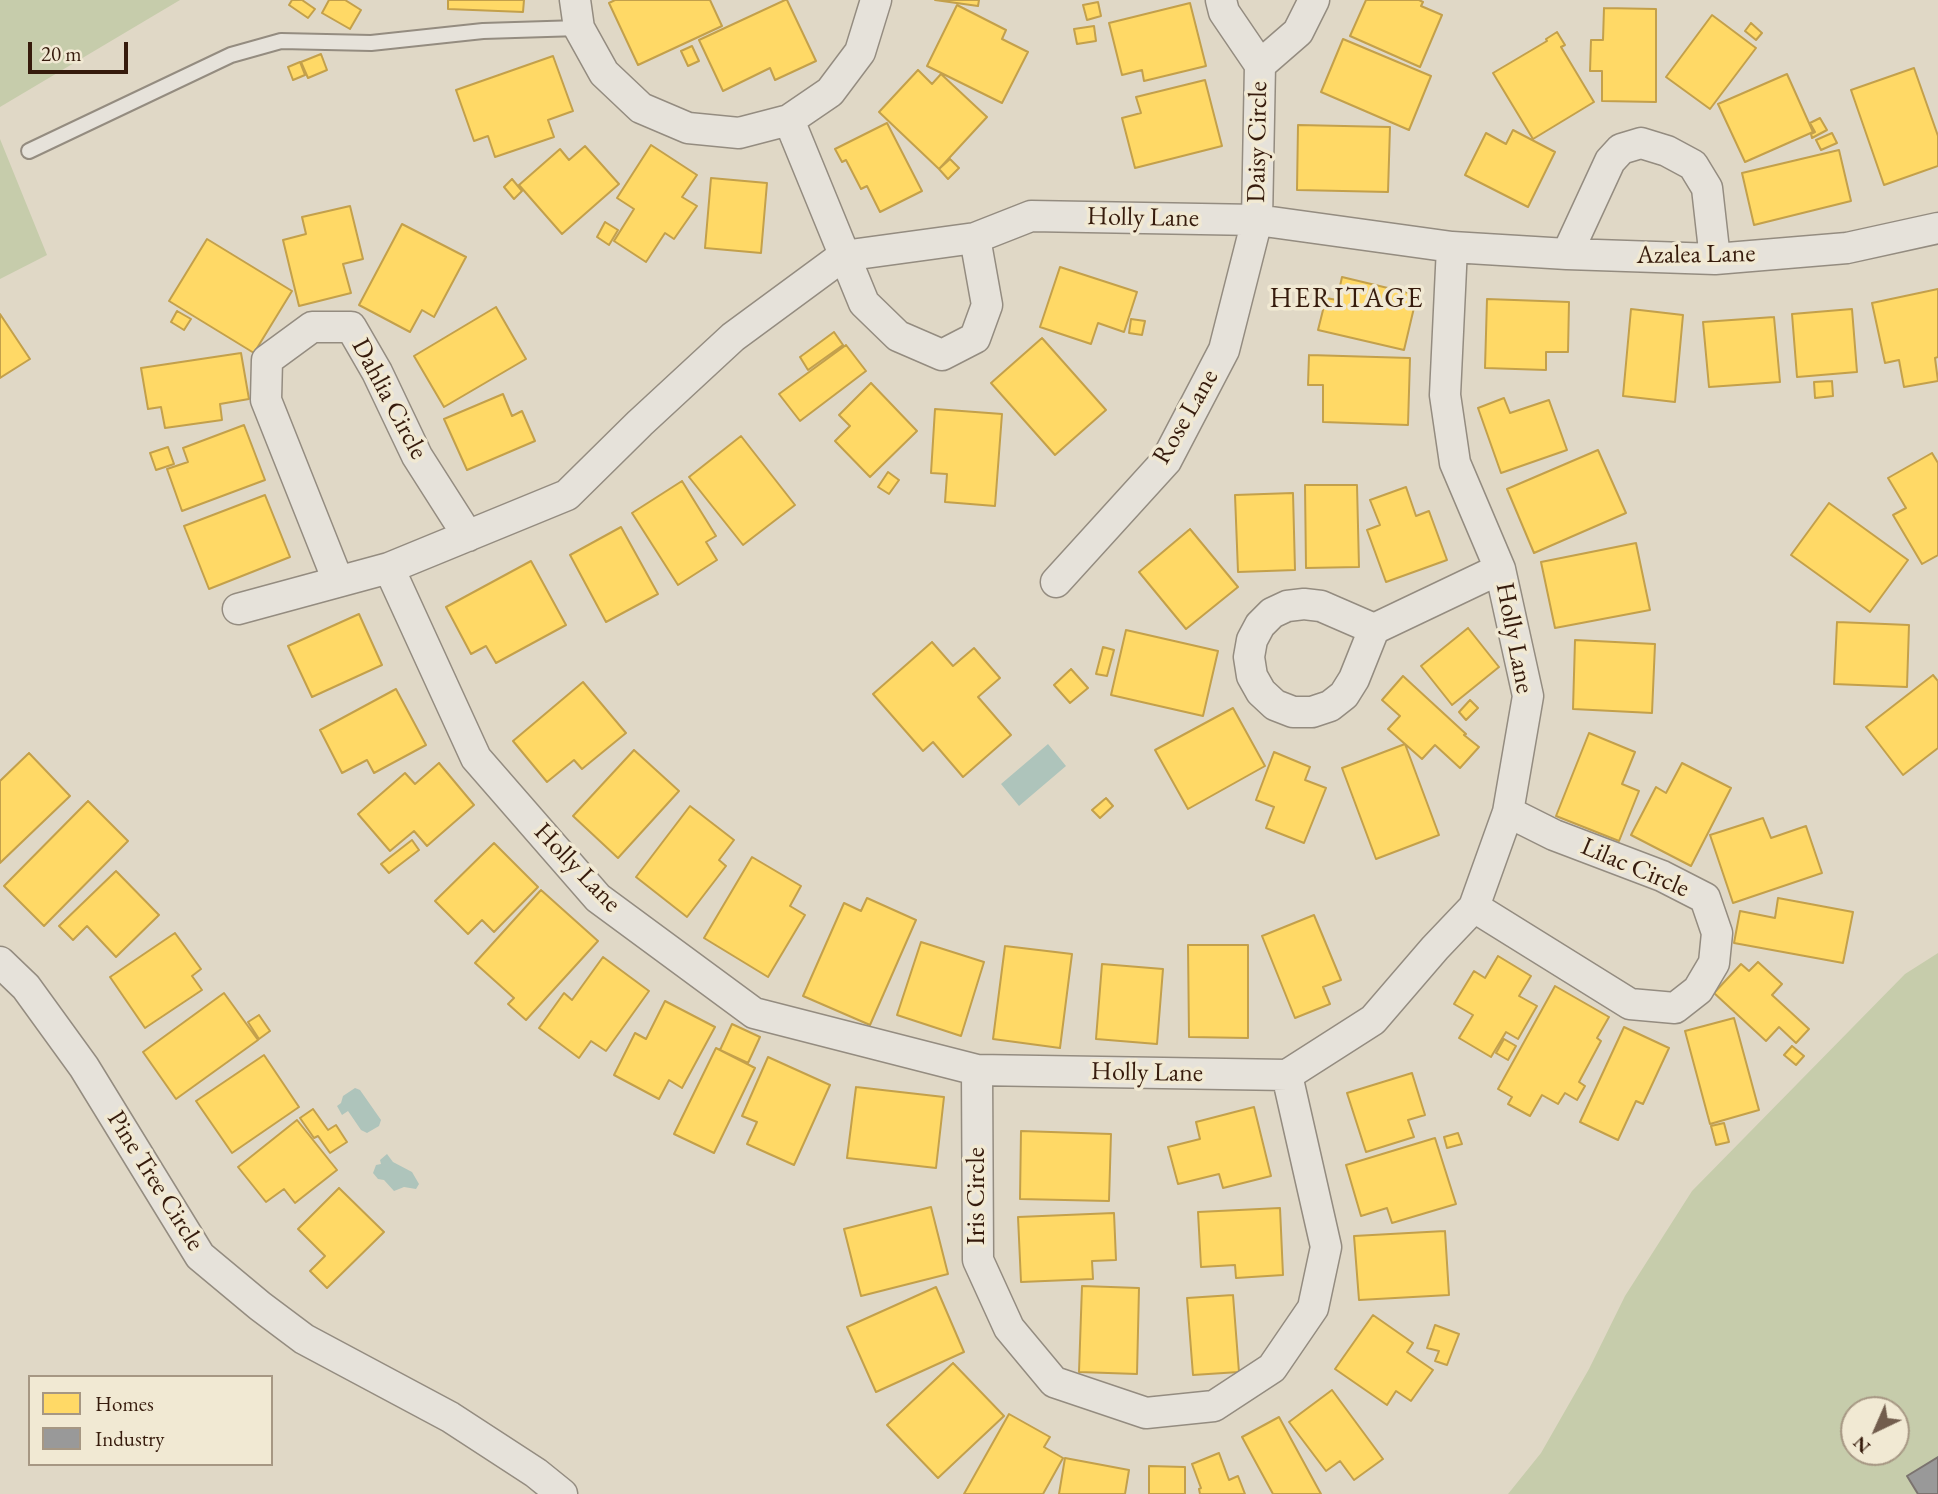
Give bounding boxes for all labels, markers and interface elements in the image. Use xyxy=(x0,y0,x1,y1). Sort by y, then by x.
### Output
scale bar xyxy=(32,28,131,72)
text: 20 m xyxy=(41,40,82,67)
street label: Daisy Circle xyxy=(1241,81,1275,203)
street label: Holly Lane xyxy=(1087,201,1199,235)
street label: Azalea Lane xyxy=(1636,238,1756,272)
district label: HERITAGE xyxy=(1270,282,1424,316)
street label: Dahlia Circle xyxy=(344,333,434,465)
street label: Rose Lane xyxy=(1146,364,1226,470)
street label: Holly Lane xyxy=(1488,580,1540,696)
street label: Holly Lane xyxy=(527,817,627,919)
street label: Lilac Circle xyxy=(1576,831,1694,905)
street label: Holly Lane xyxy=(1091,1056,1203,1090)
street label: Pine Tree Circle xyxy=(100,1105,210,1257)
street label: Iris Circle xyxy=(961,1147,993,1245)
legend xyxy=(28,1375,273,1466)
text: Homes xyxy=(95,1390,154,1417)
north arrow xyxy=(1840,1396,1910,1466)
text: Industry xyxy=(95,1425,165,1452)
text: N xyxy=(1847,1431,1876,1459)

